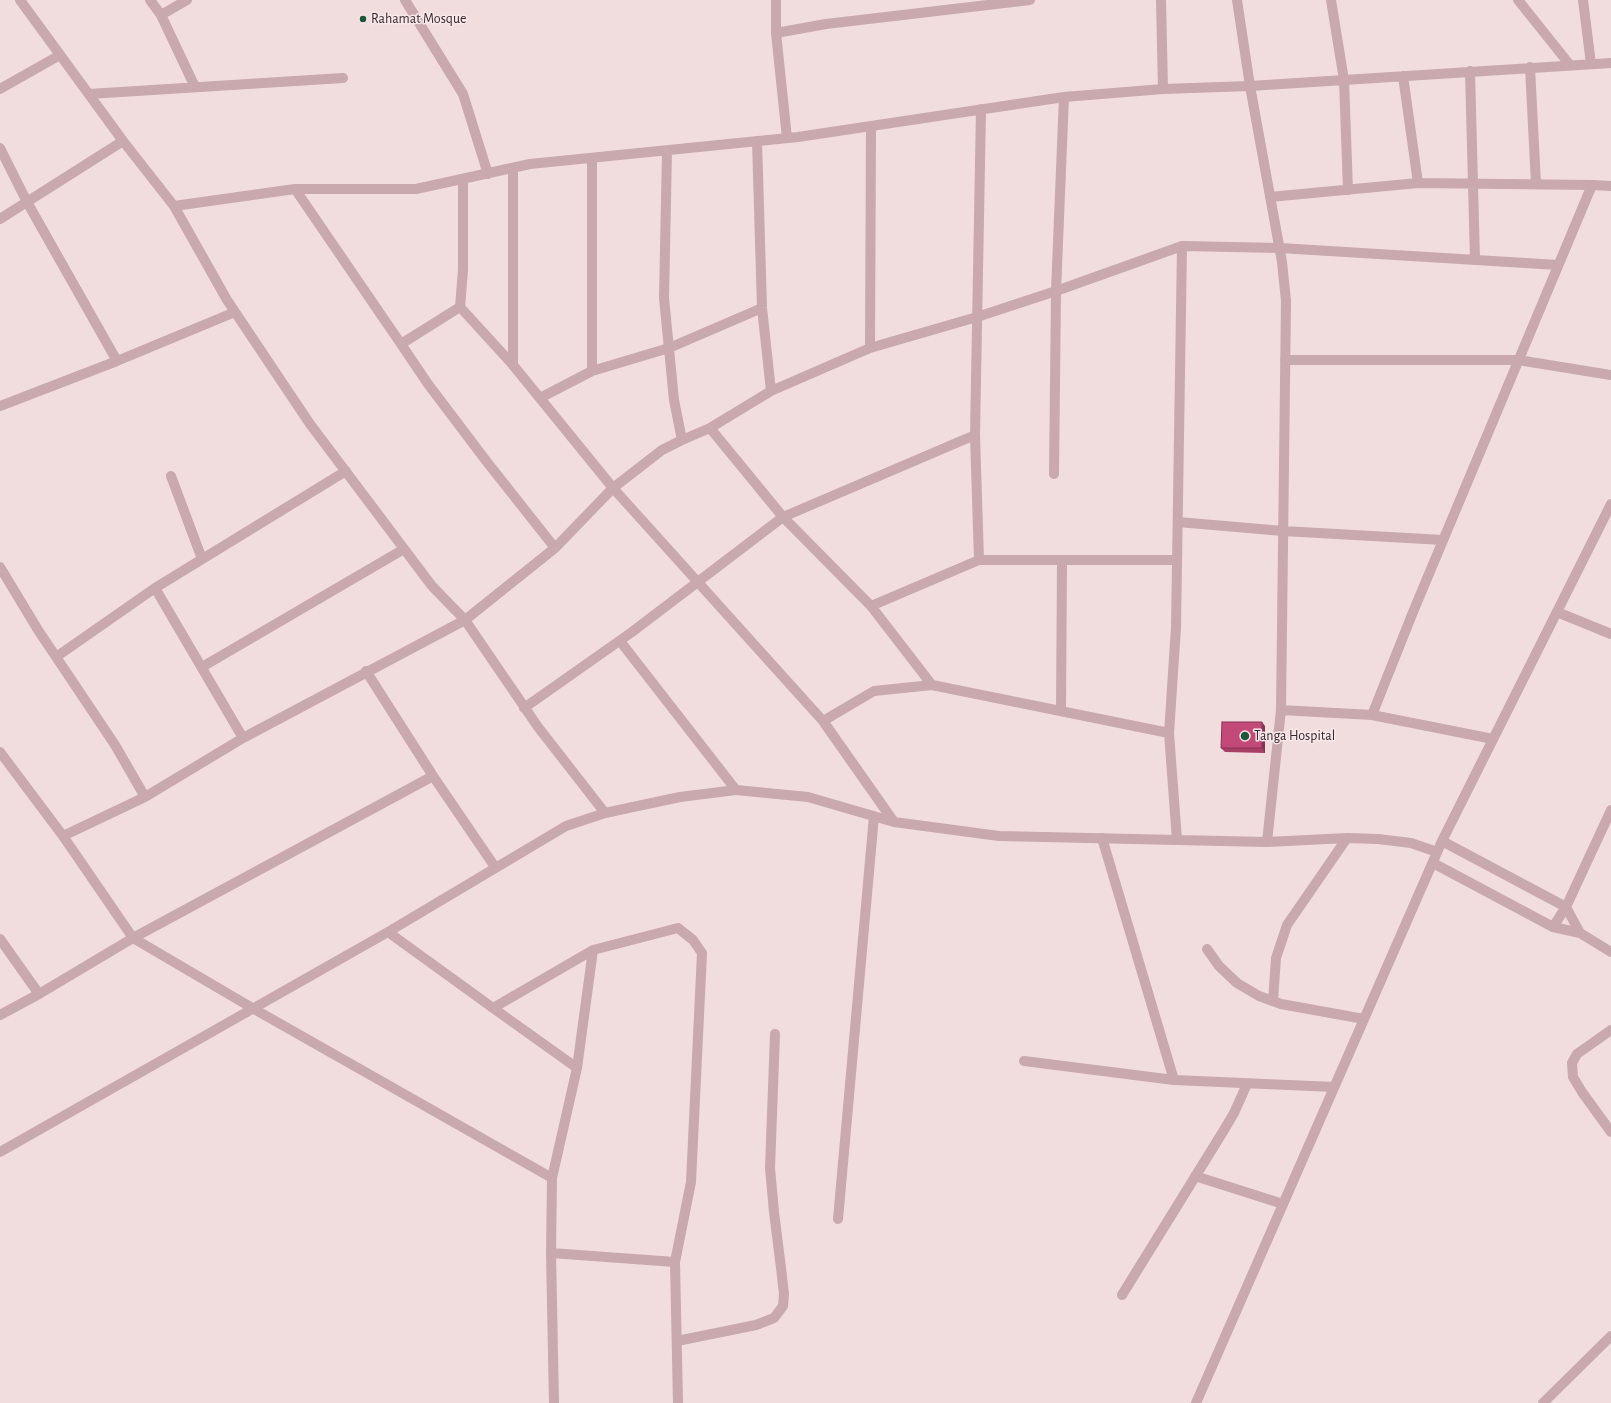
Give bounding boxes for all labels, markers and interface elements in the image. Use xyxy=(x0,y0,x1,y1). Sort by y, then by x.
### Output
place label: Rahamat Mosque xyxy=(371,11,467,27)
marker: Rahamat Mosque xyxy=(358,14,368,24)
place label: Tanga Hospital xyxy=(1254,728,1335,744)
marker: Tanga Hospital xyxy=(1239,730,1251,742)

